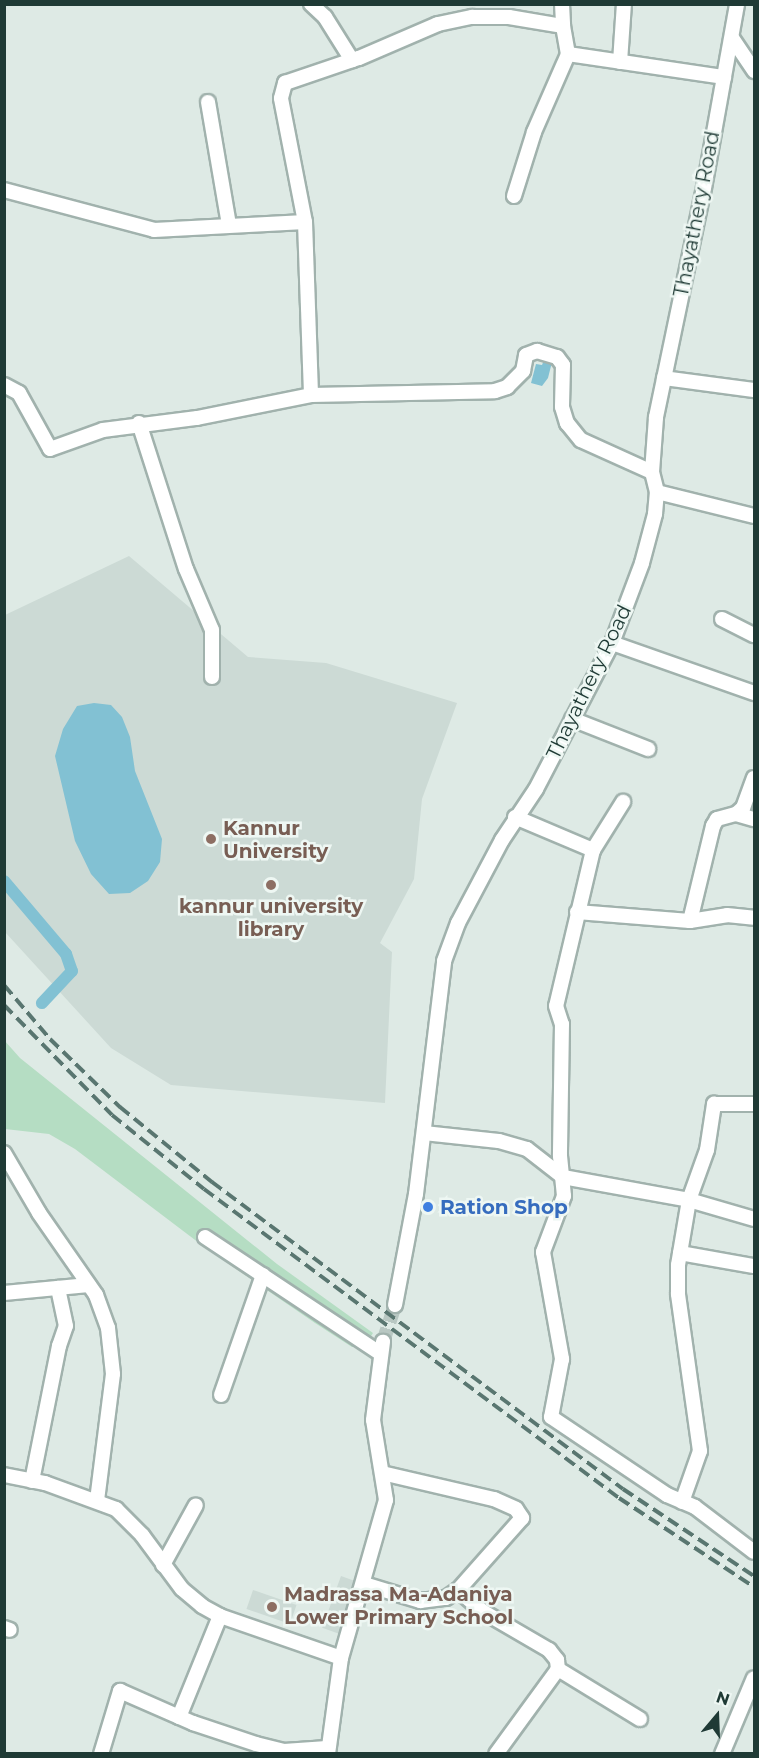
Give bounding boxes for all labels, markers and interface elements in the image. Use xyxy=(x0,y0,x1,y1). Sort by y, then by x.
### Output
street label: Thayathery Road xyxy=(669,129,725,299)
street label: Thayathery Road xyxy=(541,601,637,763)
place label: Kannur University xyxy=(223,816,328,863)
marker: Kannur University xyxy=(204,832,218,846)
marker: kannur university library xyxy=(264,878,278,892)
place label: kannur university library xyxy=(179,894,363,941)
place label: Ration Shop xyxy=(440,1195,568,1219)
marker: Ration Shop xyxy=(421,1200,435,1214)
place label: Madrassa Ma-Adaniya Lower Primary School xyxy=(284,1583,513,1630)
marker: Madrassa Ma-Adaniya Lower Primary School xyxy=(265,1600,279,1614)
north arrow xyxy=(687,1686,747,1746)
text: N xyxy=(714,1687,732,1710)

